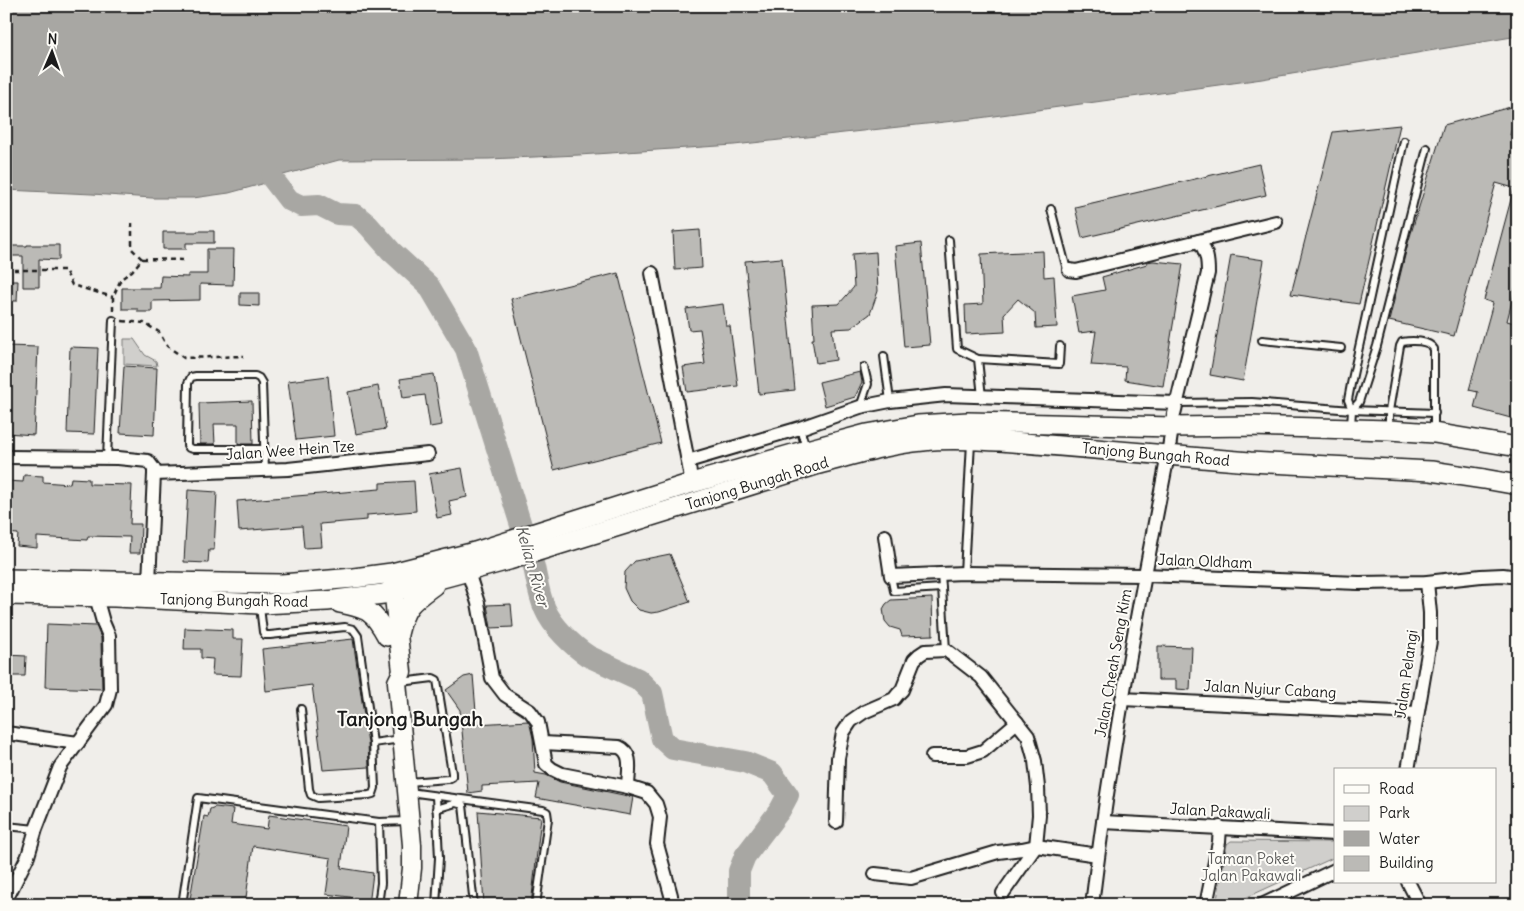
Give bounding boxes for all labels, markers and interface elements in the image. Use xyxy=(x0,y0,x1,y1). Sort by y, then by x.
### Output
north arrow xyxy=(28,28,78,78)
text: N xyxy=(47,30,58,48)
street label: Jalan Wee Hein Tze xyxy=(225,436,355,464)
street label: Tanjong Bungah Road xyxy=(1081,438,1231,470)
street label: Tanjong Bungah Road xyxy=(683,452,831,514)
water label: Kelian River xyxy=(512,523,555,612)
street label: Jalan Oldham xyxy=(1157,550,1253,572)
street label: Jalan Cheah Seng Kim xyxy=(1091,587,1135,739)
street label: Tanjong Bungah Road xyxy=(160,589,308,611)
street label: Jalan Pelangi xyxy=(1390,629,1422,719)
street label: Jalan Nyiur Cabang xyxy=(1203,676,1337,702)
district label: Tanjong Bungah xyxy=(337,706,483,731)
legend xyxy=(1334,768,1496,884)
text: Road xyxy=(1379,779,1414,798)
street label: Jalan Pakawali xyxy=(1169,799,1271,823)
text: Park xyxy=(1379,803,1410,822)
text: Water xyxy=(1379,829,1420,848)
park label: Taman Poket Jalan Pakawali xyxy=(1201,849,1301,885)
text: Building xyxy=(1379,853,1434,872)

